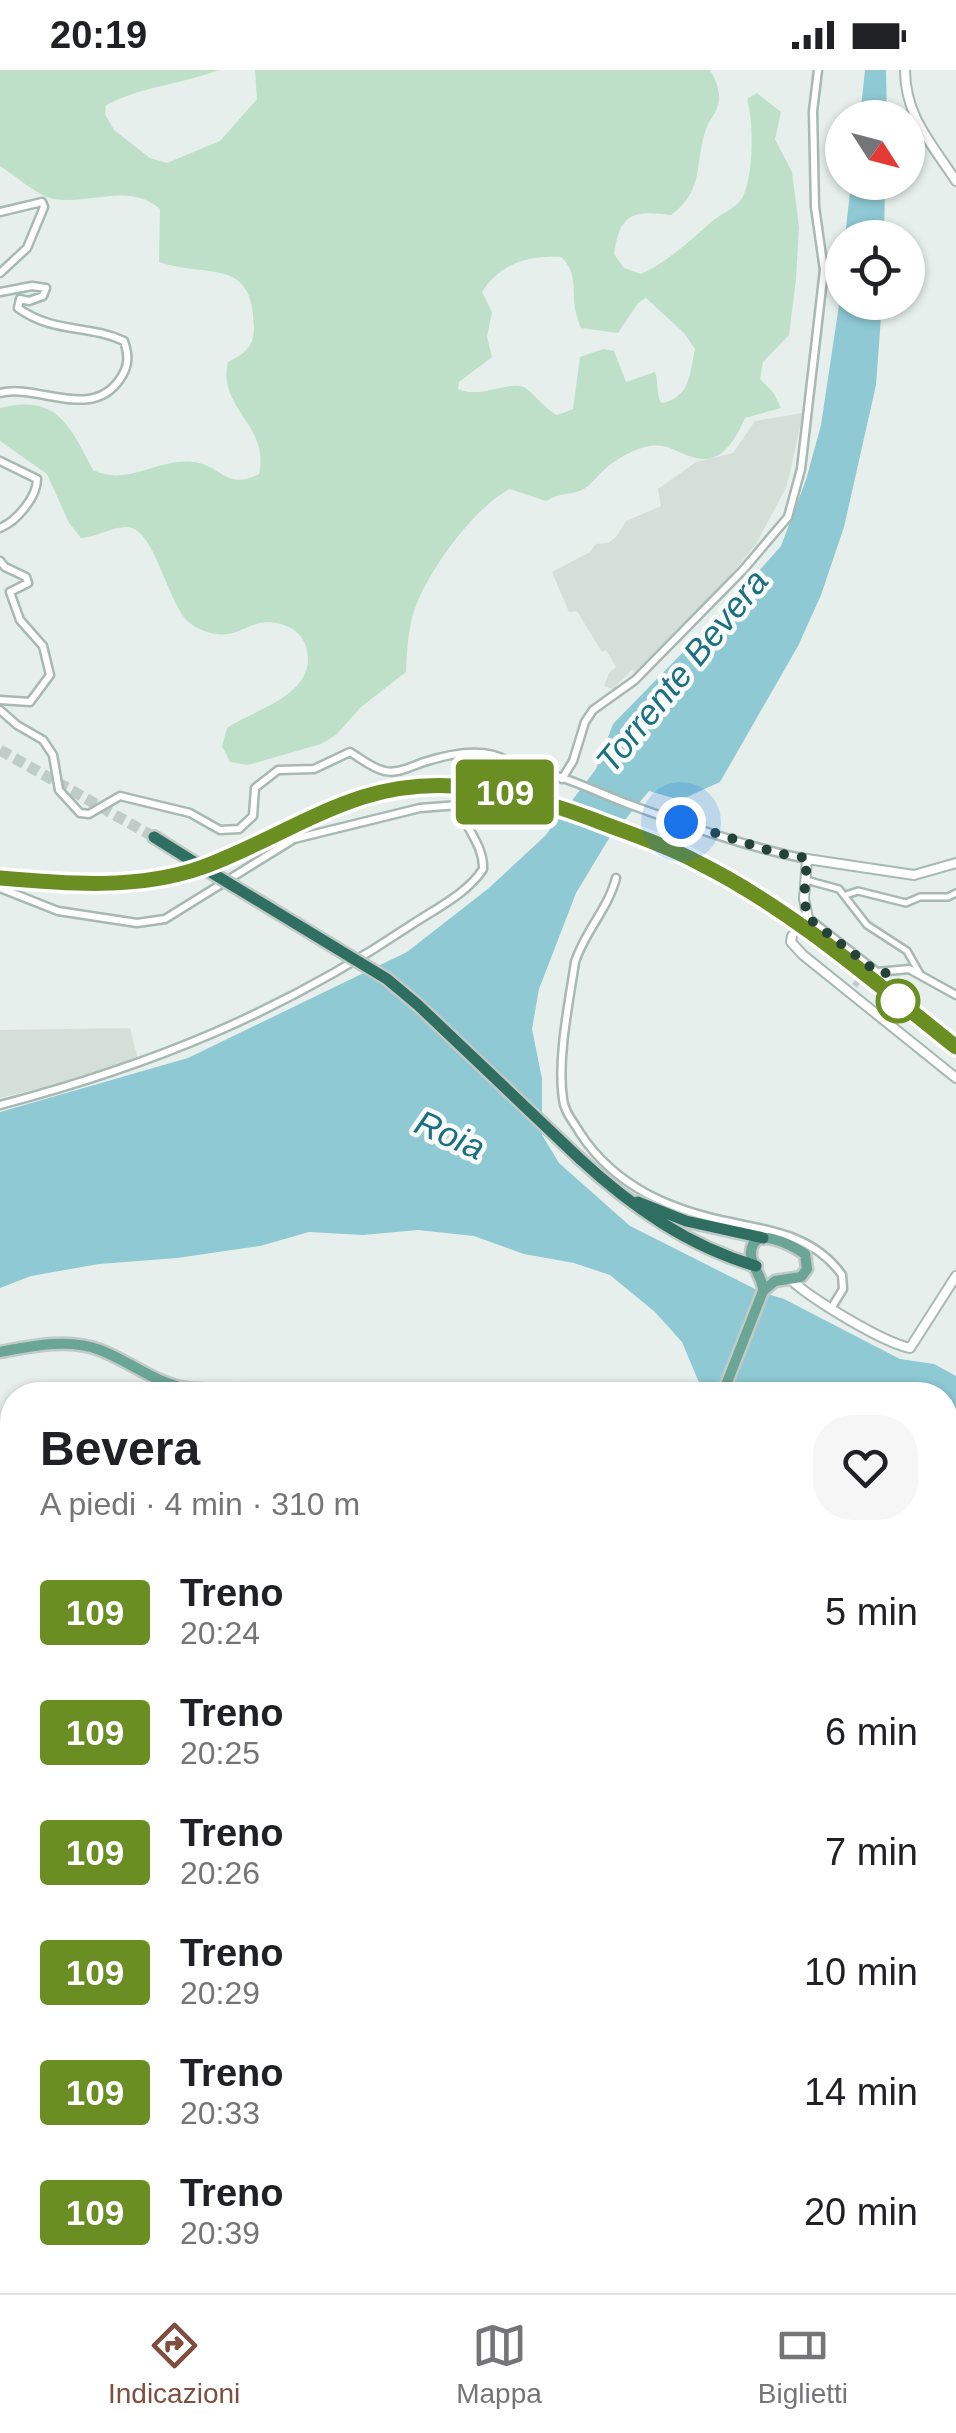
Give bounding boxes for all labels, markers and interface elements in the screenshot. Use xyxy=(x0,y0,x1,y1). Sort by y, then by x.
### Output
text: 20:19 xyxy=(50,14,147,56)
north arrow xyxy=(825,100,925,200)
map controls xyxy=(825,100,925,320)
button: locate xyxy=(825,220,925,320)
water label: Torrente Bevera xyxy=(588,561,775,780)
line badge: 109 xyxy=(448,760,562,824)
text: 109 xyxy=(476,773,534,812)
your location xyxy=(656,797,706,847)
unlabelled marker xyxy=(877,980,919,1022)
water label: Roia xyxy=(409,1102,491,1167)
button: heart xyxy=(813,1415,918,1520)
text: Bevera xyxy=(40,1422,200,1475)
text: A piedi · 4 min · 310 m xyxy=(40,1486,360,1522)
text: Treno xyxy=(180,1572,283,1614)
text: 5 min xyxy=(825,1591,918,1633)
text: 109 xyxy=(66,1593,124,1632)
text: 20:24 xyxy=(180,1615,260,1651)
text: Treno xyxy=(180,1692,283,1734)
text: 6 min xyxy=(825,1711,918,1753)
text: 109 xyxy=(66,1713,124,1752)
text: 20:25 xyxy=(180,1735,260,1771)
text: Treno xyxy=(180,1812,283,1854)
text: 7 min xyxy=(825,1831,918,1873)
text: 109 xyxy=(66,1833,124,1872)
text: 20:26 xyxy=(180,1855,260,1891)
text: Treno xyxy=(180,1932,283,1974)
text: 10 min xyxy=(804,1951,918,1993)
text: 109 xyxy=(66,1953,124,1992)
text: 20:29 xyxy=(180,1975,260,2011)
text: Treno xyxy=(180,2052,283,2094)
text: 14 min xyxy=(804,2071,918,2113)
text: 109 xyxy=(66,2073,124,2112)
text: 20:33 xyxy=(180,2095,260,2131)
text: Treno xyxy=(180,2172,283,2214)
text: 20 min xyxy=(804,2191,918,2233)
text: 109 xyxy=(66,2193,124,2232)
text: 20:39 xyxy=(180,2215,260,2251)
tab: Indicazioni xyxy=(108,2318,240,2410)
tab: Mappa xyxy=(456,2318,542,2410)
tab: Biglietti xyxy=(758,2318,848,2410)

